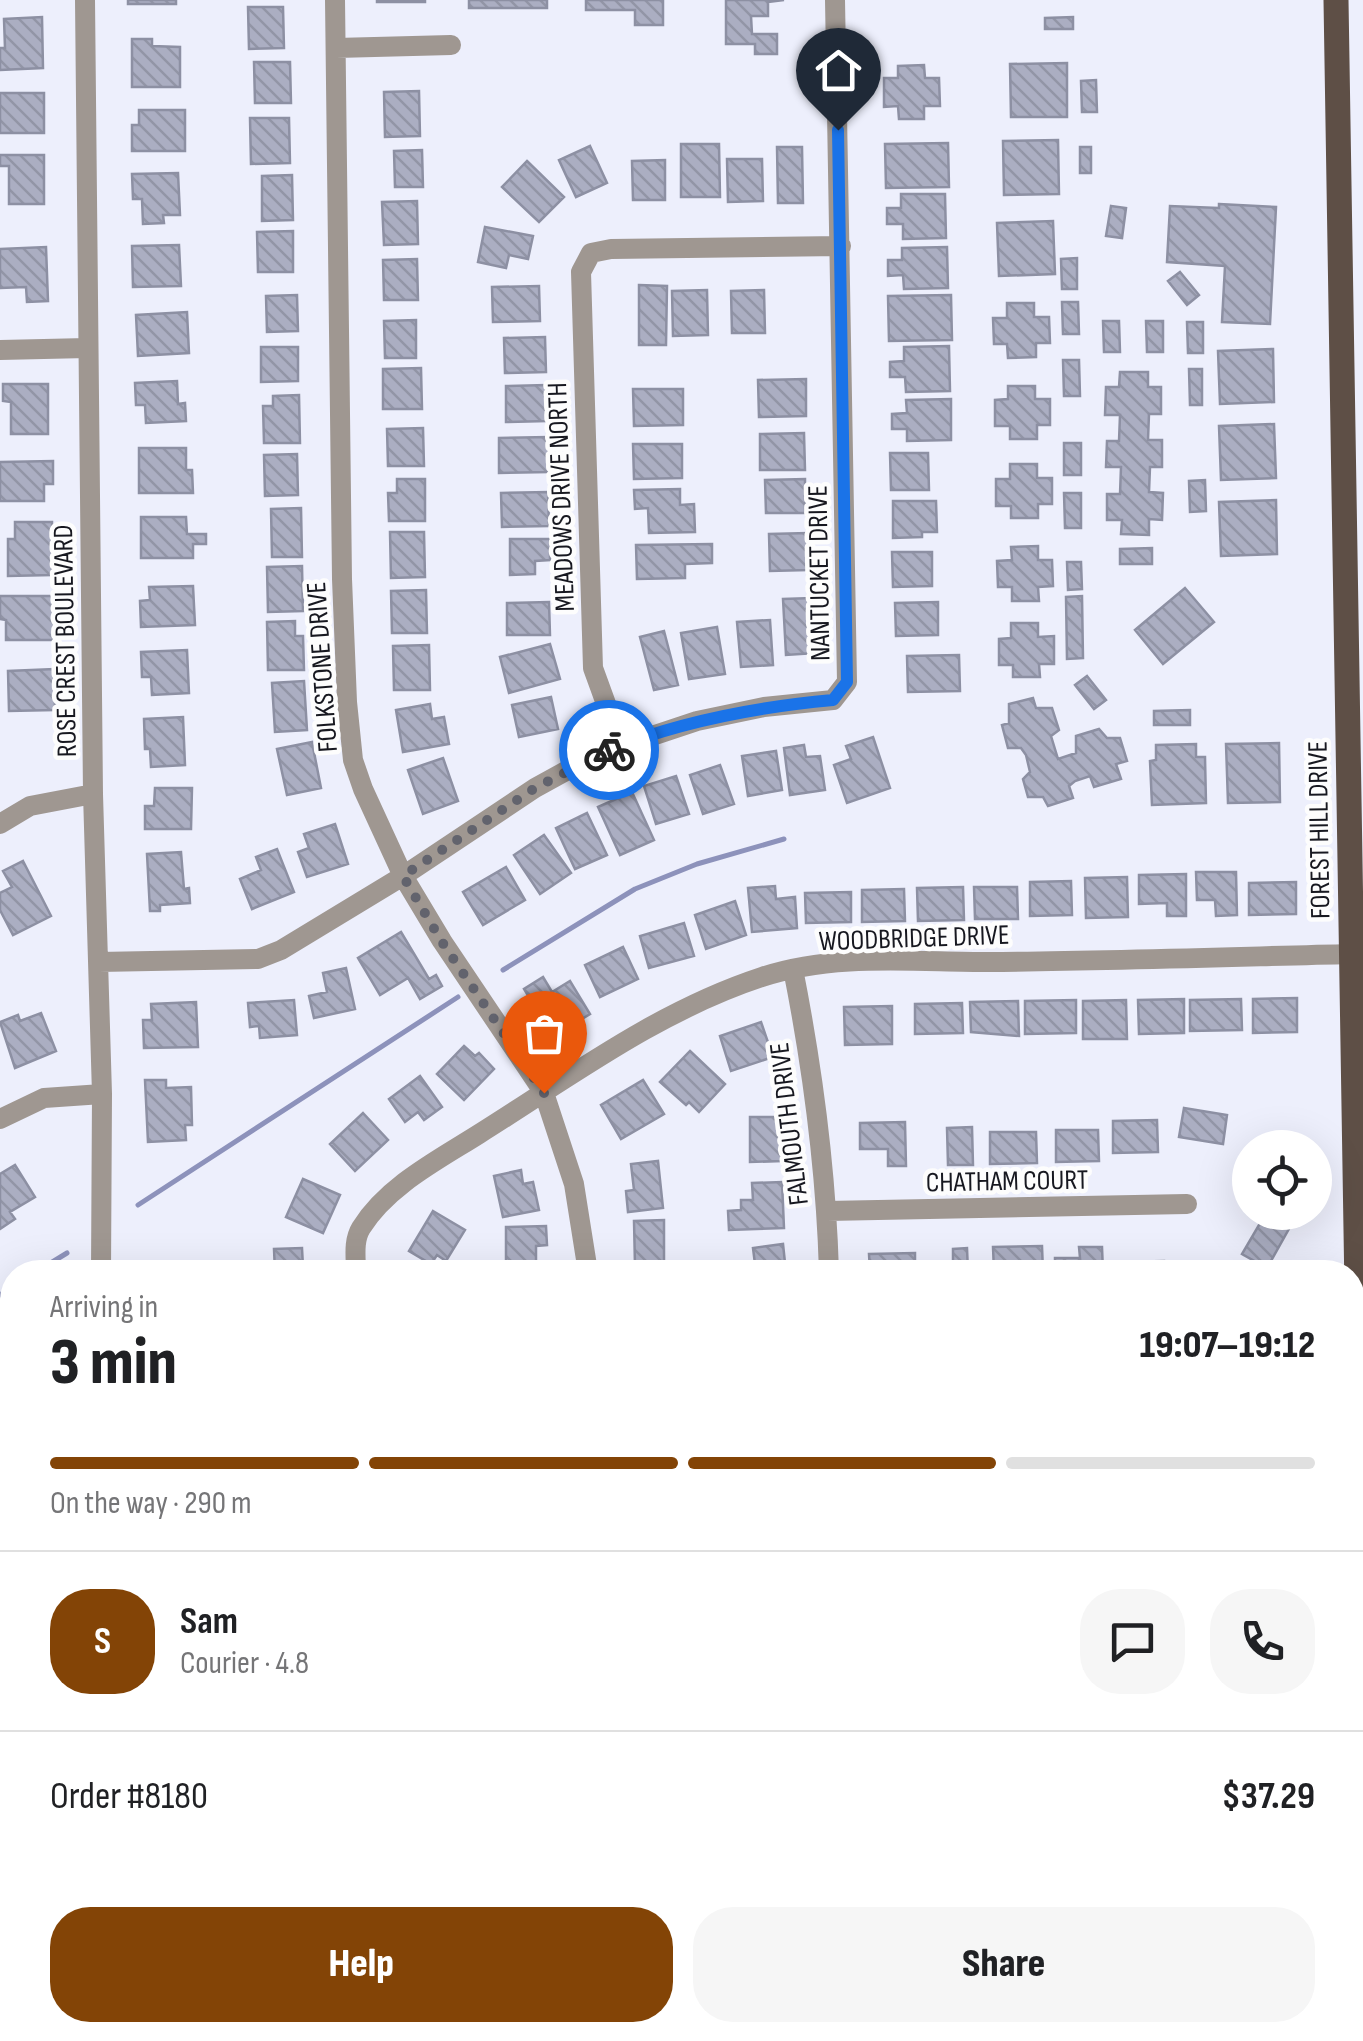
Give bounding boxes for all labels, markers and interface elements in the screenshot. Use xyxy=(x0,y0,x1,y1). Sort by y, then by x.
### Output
pin xyxy=(796,28,881,131)
icon: home xyxy=(811,43,866,98)
street label: MEADOWS DRIVE NORTH xyxy=(541,382,582,612)
street label: NANTUCKET DRIVE xyxy=(801,485,838,661)
street label: ROSE CREST BOULEVARD xyxy=(47,524,84,758)
street label: FOLKSTONE DRIVE xyxy=(300,581,345,753)
courier xyxy=(559,700,659,800)
icon: bike xyxy=(582,723,637,778)
street label: FOREST HILL DRIVE xyxy=(1301,741,1338,919)
street label: WOODBRIDGE DRIVE xyxy=(818,919,1010,958)
pin xyxy=(502,991,587,1094)
icon: bag xyxy=(517,1006,572,1061)
street label: FALMOUTH DRIVE xyxy=(763,1041,816,1207)
map controls xyxy=(1232,1130,1332,1230)
button: locate xyxy=(1232,1130,1332,1230)
street label: CHATHAM COURT xyxy=(926,1164,1088,1199)
text: Arriving in xyxy=(50,1288,158,1327)
text: 19:07–19:12 xyxy=(1139,1323,1315,1368)
text: 3 min xyxy=(50,1325,177,1403)
text: On the way · 290 m xyxy=(50,1484,252,1523)
button: chat xyxy=(1080,1589,1185,1694)
button: phone xyxy=(1210,1589,1315,1694)
text: Sam xyxy=(180,1599,238,1644)
text: S xyxy=(94,1619,111,1664)
text: Courier · 4.8 xyxy=(180,1644,309,1683)
text: Order #8180 xyxy=(50,1774,208,1819)
text: $37.29 xyxy=(1221,1774,1315,1819)
button: Help xyxy=(50,1907,673,2022)
button: Share xyxy=(693,1907,1315,2022)

